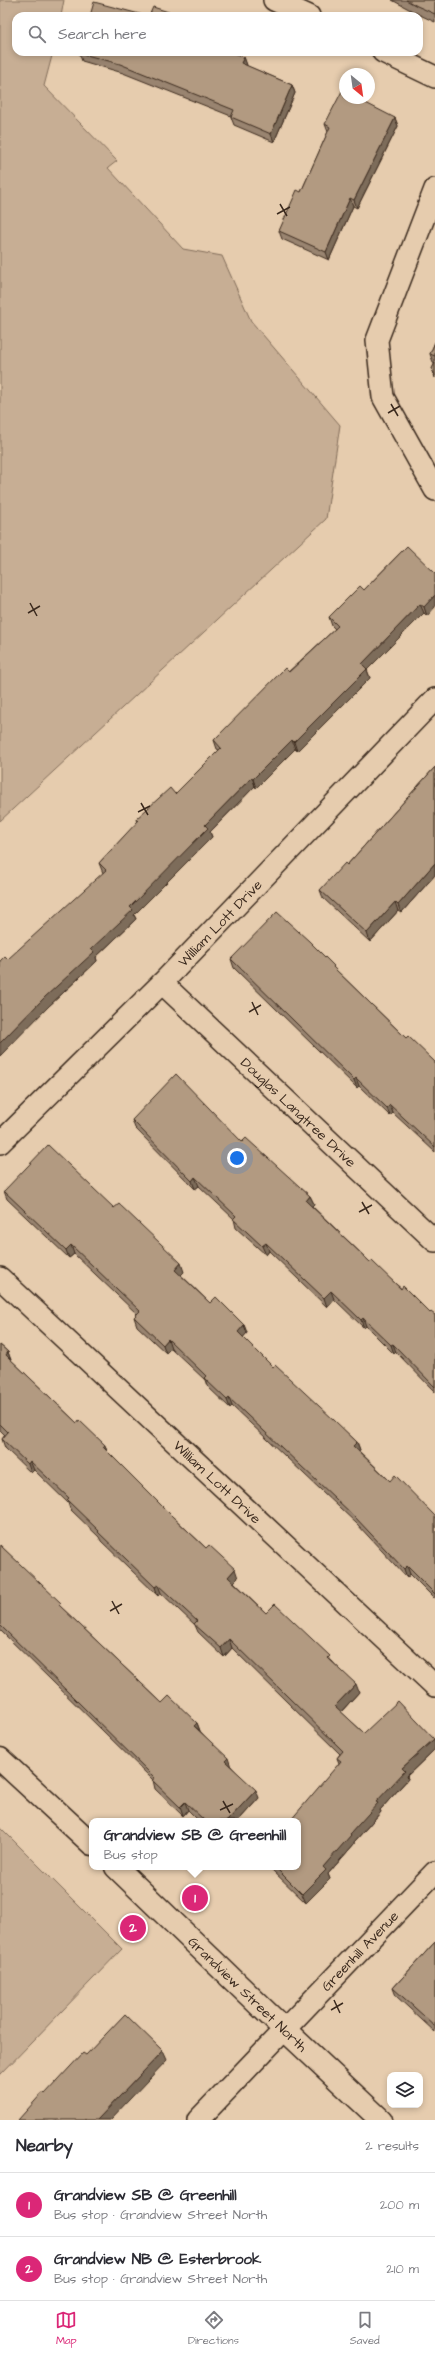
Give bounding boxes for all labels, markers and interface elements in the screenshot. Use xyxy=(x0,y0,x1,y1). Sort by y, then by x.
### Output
search box xyxy=(12,12,423,56)
icon: search xyxy=(26,23,48,45)
text: Search here xyxy=(58,24,147,45)
north arrow xyxy=(339,68,375,104)
street label: William Lott Drive xyxy=(174,875,267,972)
street label: Douglas Langtree Drive xyxy=(236,1053,360,1173)
your location xyxy=(227,1148,247,1168)
street label: William Lott Drive xyxy=(168,1436,265,1529)
popup xyxy=(89,1818,301,1870)
text: Grandview SB @ Greenhill xyxy=(104,1825,286,1846)
text: Bus stop xyxy=(104,1846,158,1864)
pin: 1 xyxy=(182,1883,208,1913)
street label: Greenhill Avenue xyxy=(317,1907,404,1996)
pin: 2 xyxy=(120,1913,146,1943)
street label: Grandview Street North xyxy=(183,1933,311,2057)
map controls xyxy=(387,2072,423,2108)
button: layers xyxy=(387,2072,423,2108)
text: Nearby xyxy=(16,2134,73,2158)
text: 2 results xyxy=(365,2137,419,2155)
text: Grandview SB @ Greenhill xyxy=(54,2185,237,2206)
text: 1 xyxy=(28,2196,30,2214)
text: 200 m xyxy=(380,2196,419,2214)
text: Bus stop · Grandview Street North xyxy=(54,2206,267,2224)
text: Grandview NB @ Esterbrook xyxy=(54,2249,261,2270)
text: 2 xyxy=(25,2260,33,2278)
text: 210 m xyxy=(386,2260,419,2278)
text: Bus stop · Grandview Street North xyxy=(54,2270,267,2288)
tab: Map xyxy=(55,2309,77,2348)
tab: Directions xyxy=(188,2309,239,2348)
tab: Saved xyxy=(350,2309,380,2348)

